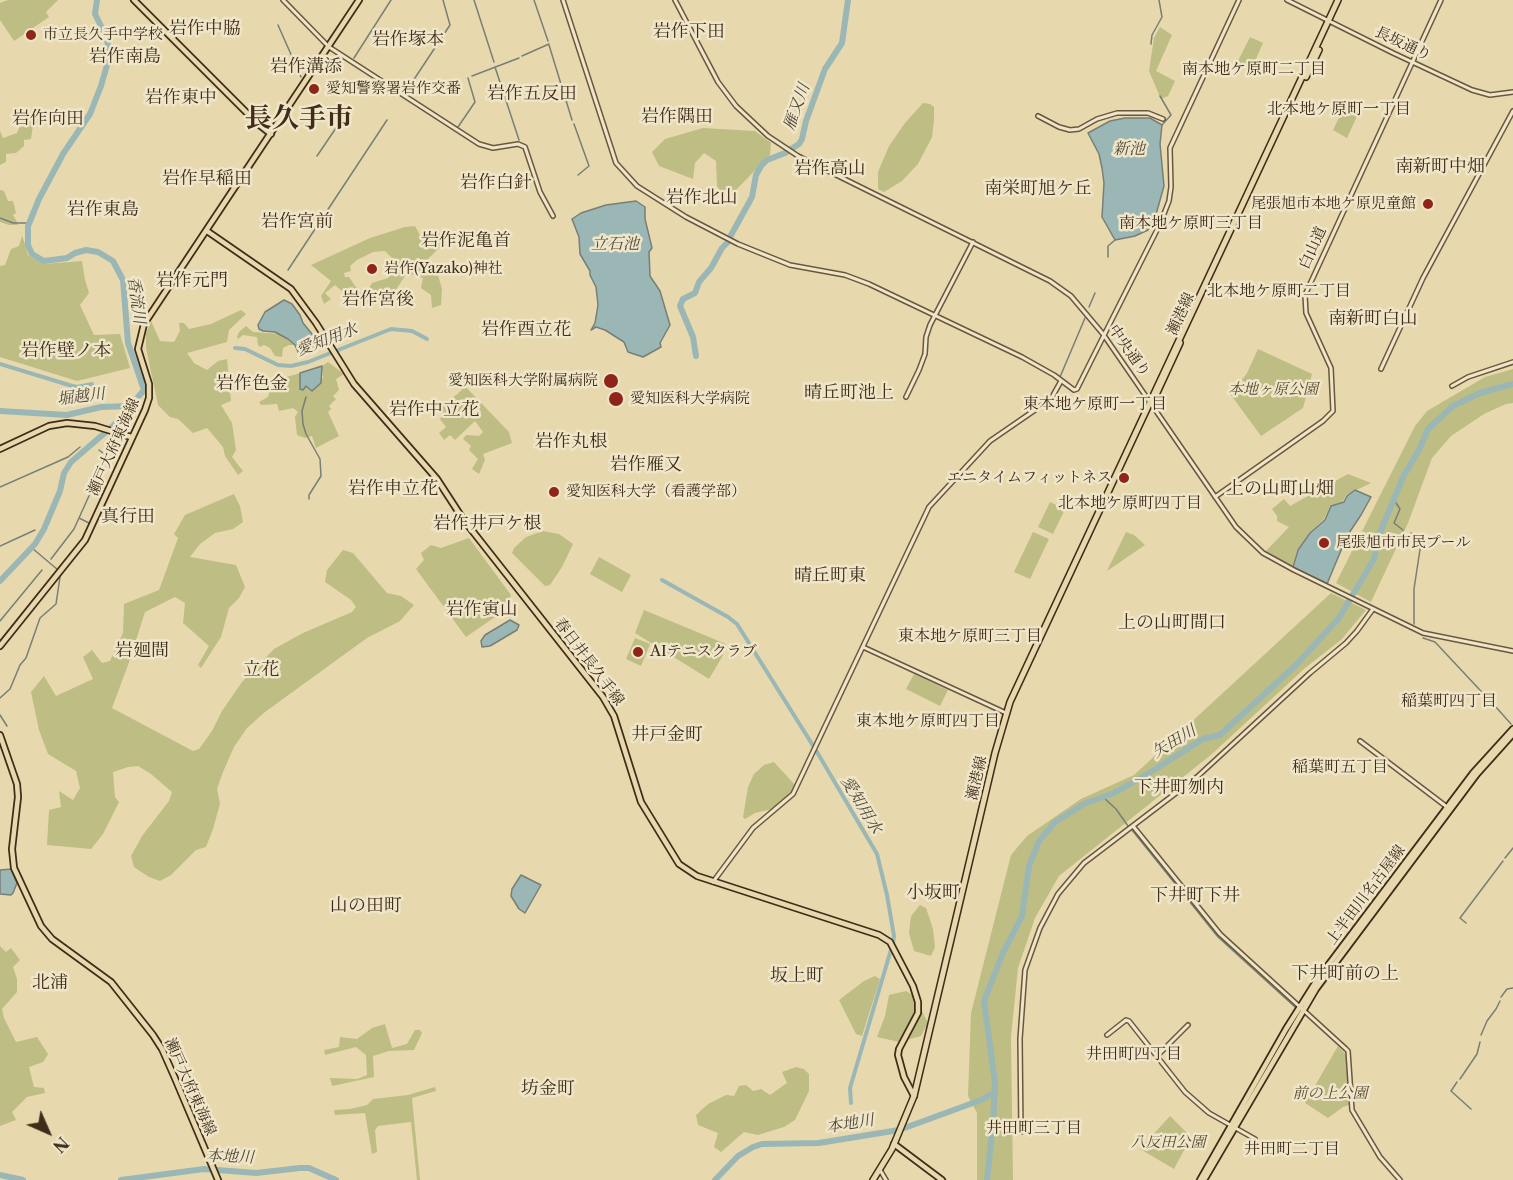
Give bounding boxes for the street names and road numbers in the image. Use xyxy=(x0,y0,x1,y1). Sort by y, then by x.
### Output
street label: 長坂通り xyxy=(1372,23,1434,65)
street label: 白山道 xyxy=(1296,224,1330,272)
street label: 瀬港線 xyxy=(1163,290,1199,338)
street label: 中央通り xyxy=(1104,321,1154,381)
street label: 瀬戸大府東海線 xyxy=(84,395,144,499)
street label: 春日井長久手線 xyxy=(550,615,628,709)
street label: 瀬港線 xyxy=(963,754,991,802)
street label: 上半田川名古屋線 xyxy=(1323,842,1409,948)
street label: 瀬戸大府東海線 xyxy=(160,1035,220,1139)

